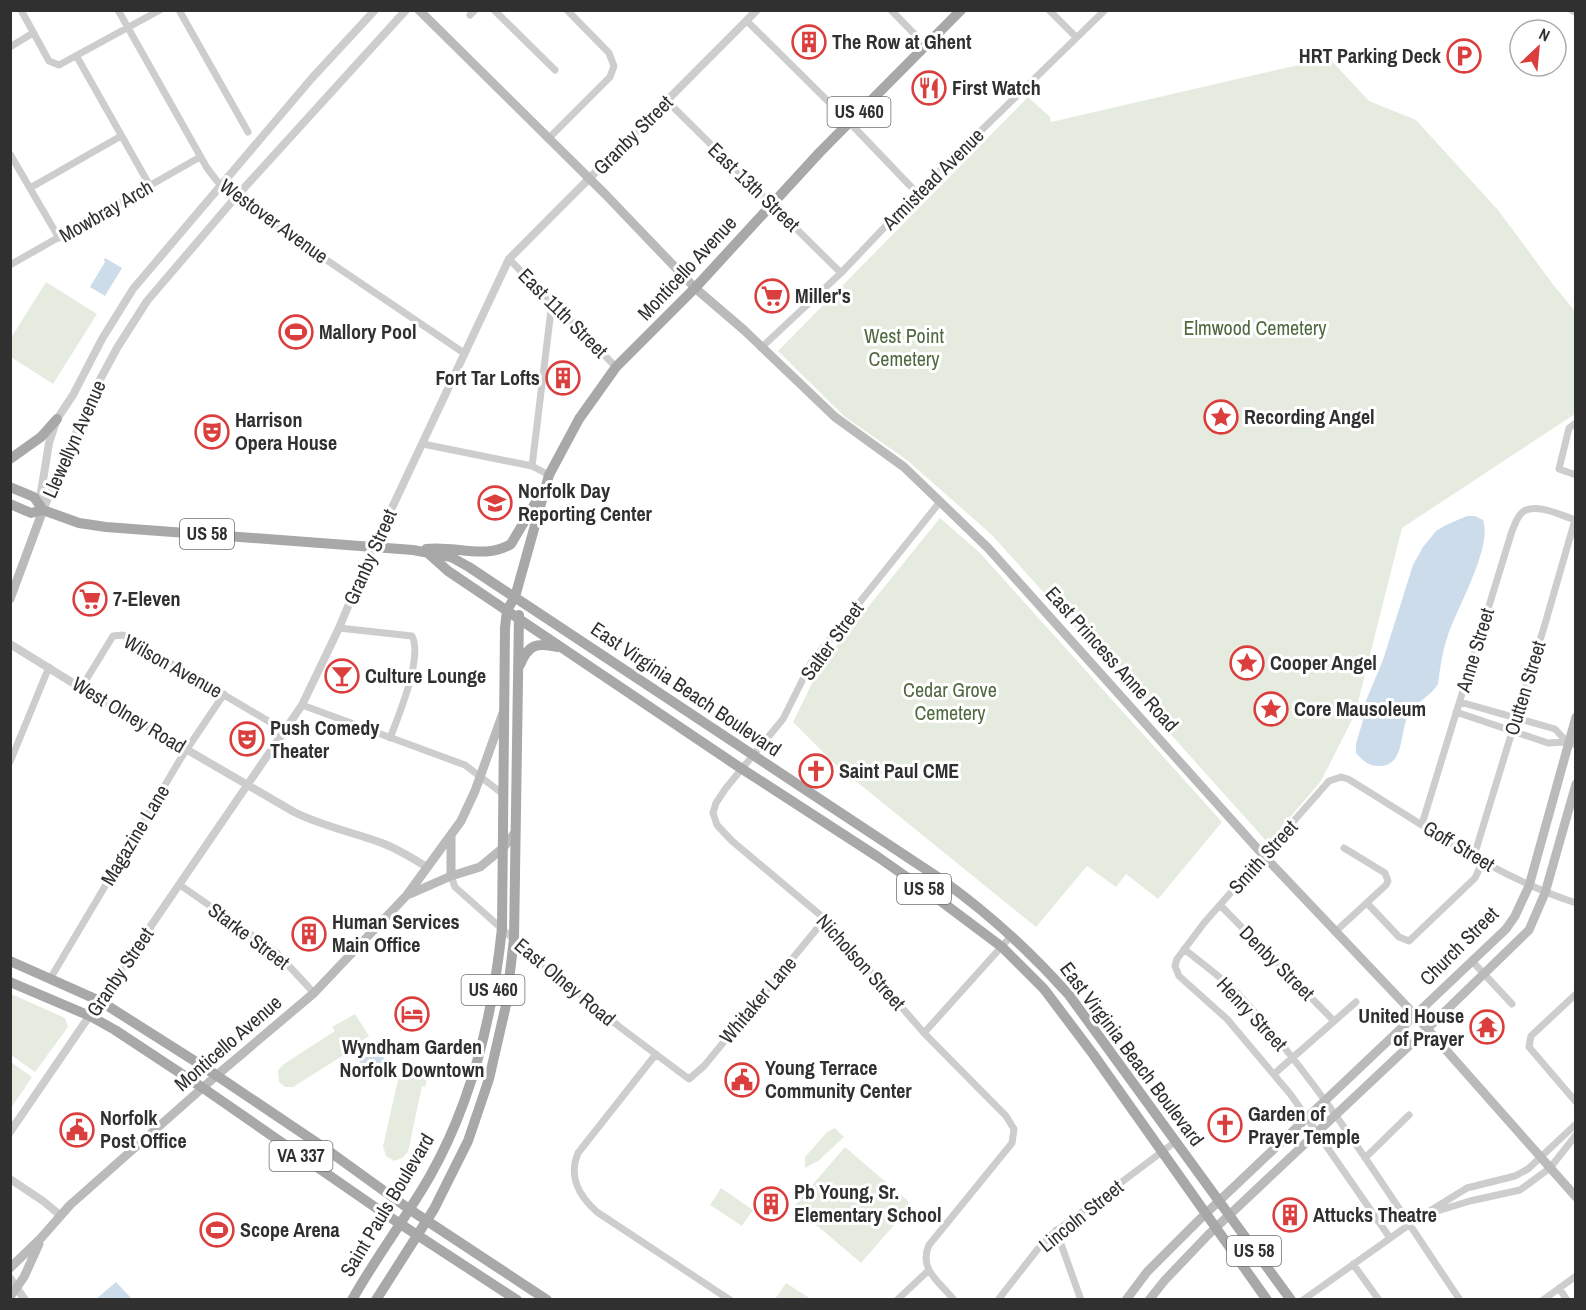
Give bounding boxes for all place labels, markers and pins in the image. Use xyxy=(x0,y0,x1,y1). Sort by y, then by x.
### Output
building icon: The Row at Ghent xyxy=(791,24,827,60)
place label: The Row at Ghent xyxy=(832,28,972,55)
parking icon: HRT Parking Deck xyxy=(1446,38,1482,74)
place label: HRT Parking Deck xyxy=(1299,42,1442,69)
restaurant icon: First Watch xyxy=(911,70,947,106)
place label: First Watch xyxy=(952,74,1041,101)
supermarket icon: Miller's xyxy=(754,278,790,314)
place label: Miller's xyxy=(795,282,851,309)
sports icon: Mallory Pool xyxy=(278,314,314,350)
place label: Mallory Pool xyxy=(319,318,417,345)
building icon: Fort Tar Lofts xyxy=(545,360,581,396)
place label: Fort Tar Lofts xyxy=(435,364,540,391)
place icon: Recording Angel xyxy=(1203,399,1239,435)
place label: Recording Angel xyxy=(1244,403,1375,430)
place label: Harrison Opera House xyxy=(235,406,337,456)
theatre icon: Harrison Opera House xyxy=(194,414,230,450)
place label: Norfolk Day Reporting Center xyxy=(518,477,653,527)
school or university icon: Norfolk Day Reporting Center xyxy=(477,485,513,521)
supermarket icon: 7-Eleven xyxy=(72,581,108,617)
place label: 7-Eleven xyxy=(113,585,180,612)
place icon: Cooper Angel xyxy=(1229,645,1265,681)
place label: Cooper Angel xyxy=(1270,649,1377,676)
bar icon: Culture Lounge xyxy=(324,658,360,694)
place label: Culture Lounge xyxy=(365,662,486,689)
place icon: Core Mausoleum xyxy=(1253,691,1289,727)
place label: Core Mausoleum xyxy=(1294,695,1426,722)
place label: Push Comedy Theater xyxy=(270,714,380,764)
theatre icon: Push Comedy Theater xyxy=(229,721,265,757)
church icon: Saint Paul CME xyxy=(798,753,834,789)
place label: Saint Paul CME xyxy=(839,757,959,784)
place label: Human Services Main Office xyxy=(332,908,460,958)
building icon: Human Services Main Office xyxy=(291,916,327,952)
hotel icon: Wyndham Garden Norfolk Downtown xyxy=(394,996,430,1032)
place label: United House of Prayer xyxy=(1358,1002,1465,1052)
temple icon: United House of Prayer xyxy=(1469,1009,1505,1045)
place label: Wyndham Garden Norfolk Downtown xyxy=(340,1033,484,1083)
place label: Young Terrace Community Center xyxy=(765,1054,912,1104)
public building icon: Young Terrace Community Center xyxy=(724,1062,760,1098)
place label: Garden of Prayer Temple xyxy=(1248,1100,1360,1150)
place label: Norfolk Post Office xyxy=(100,1104,187,1154)
church icon: Garden of Prayer Temple xyxy=(1207,1107,1243,1143)
public building icon: Norfolk Post Office xyxy=(59,1112,95,1148)
place label: Pb Young, Sr. Elementary School xyxy=(794,1178,942,1228)
building icon: Pb Young, Sr. Elementary School xyxy=(753,1186,789,1222)
building icon: Attucks Theatre xyxy=(1272,1197,1308,1233)
place label: Attucks Theatre xyxy=(1313,1201,1437,1228)
sports icon: Scope Arena xyxy=(199,1212,235,1248)
place label: Scope Arena xyxy=(240,1216,340,1243)

